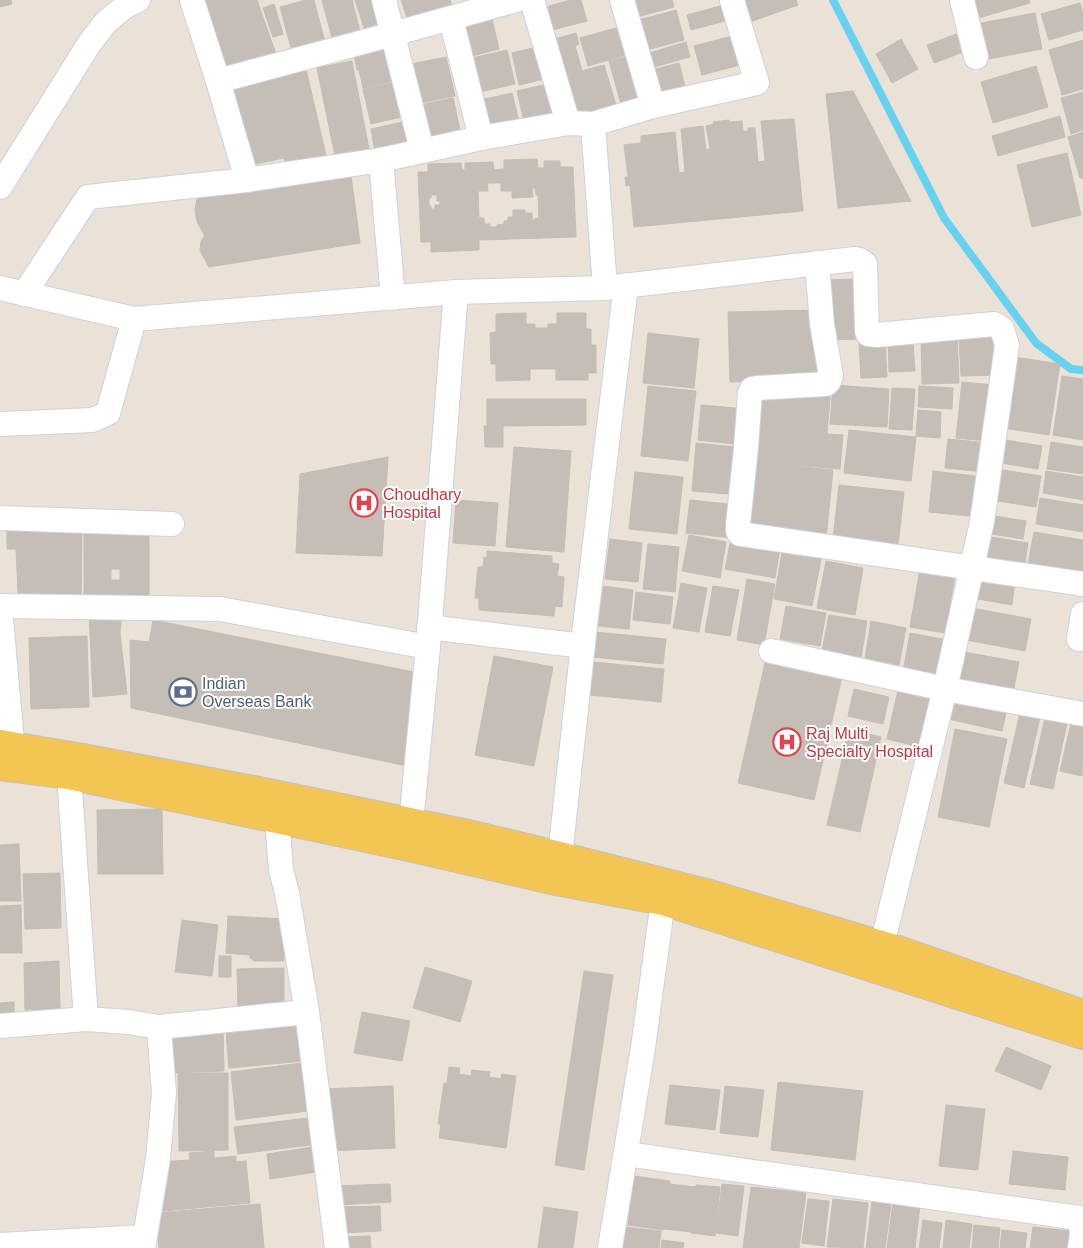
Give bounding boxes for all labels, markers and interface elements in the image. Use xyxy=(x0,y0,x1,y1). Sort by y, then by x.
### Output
place label: Choudhary Hospital xyxy=(383,486,461,521)
hospital icon: Choudhary Hospital xyxy=(349,488,379,518)
place label: Indian Overseas Bank xyxy=(202,675,312,710)
bank icon: Indian Overseas Bank xyxy=(168,677,198,707)
place label: Raj Multi Specialty Hospital xyxy=(806,725,933,760)
hospital icon: Raj Multi Specialty Hospital xyxy=(772,727,802,757)

